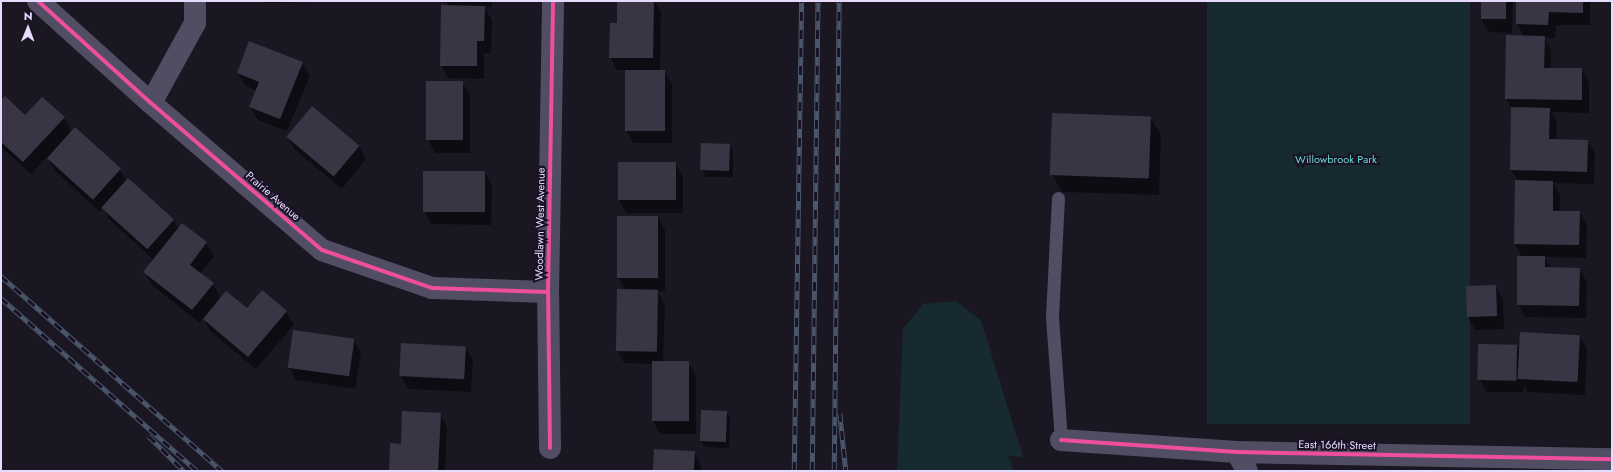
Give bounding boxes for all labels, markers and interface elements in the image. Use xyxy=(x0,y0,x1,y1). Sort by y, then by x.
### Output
north arrow xyxy=(8,8,48,48)
text: N xyxy=(24,8,33,24)
park label: Willowbrook Park xyxy=(1295,152,1377,166)
street label: Woodlawn West Avenue xyxy=(532,167,548,281)
street label: Prairie Avenue xyxy=(243,169,303,223)
street label: East 166th Street xyxy=(1298,438,1376,452)

